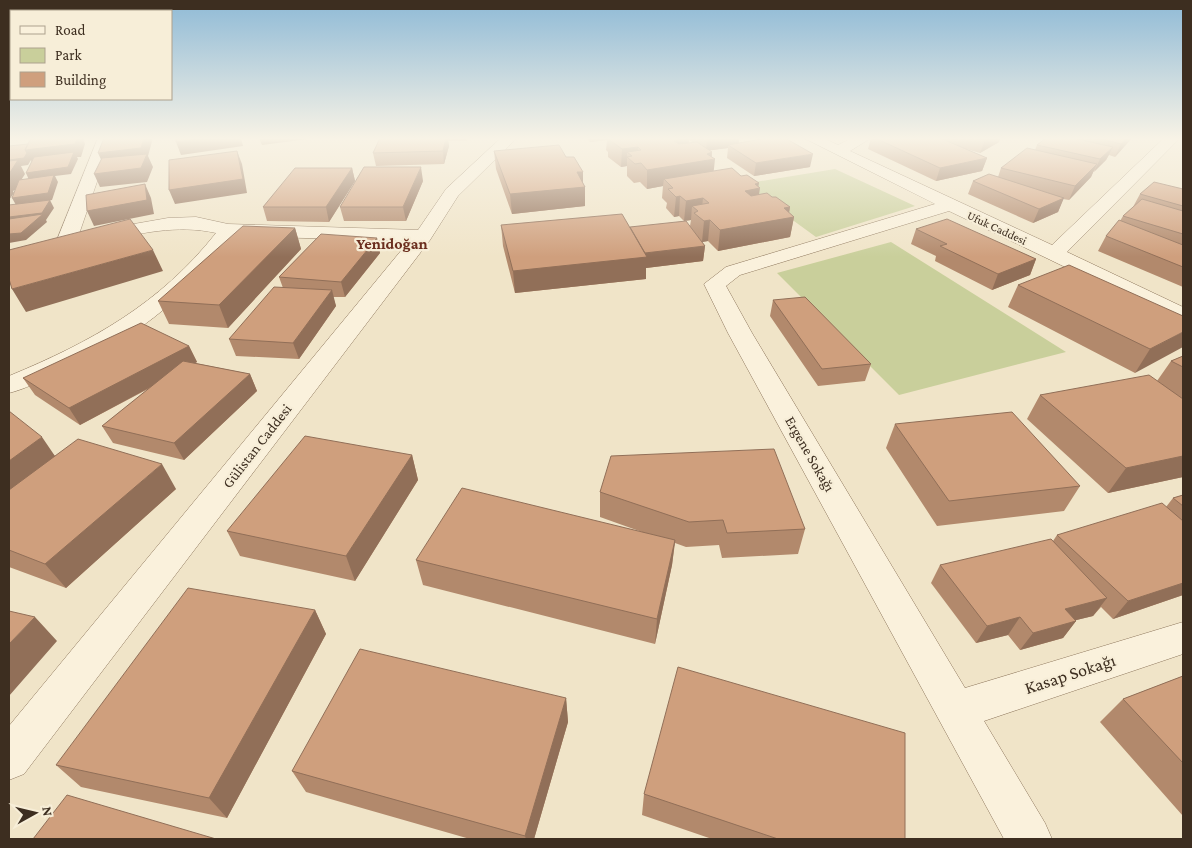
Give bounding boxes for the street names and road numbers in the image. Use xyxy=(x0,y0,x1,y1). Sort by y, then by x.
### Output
street label: Ufuk Caddesi xyxy=(965,208,1029,248)
street label: Gülistan Caddesi xyxy=(219,401,295,491)
street label: Ergene Sokağı xyxy=(781,414,838,495)
street label: Kasap Sokağı xyxy=(1022,650,1118,698)

